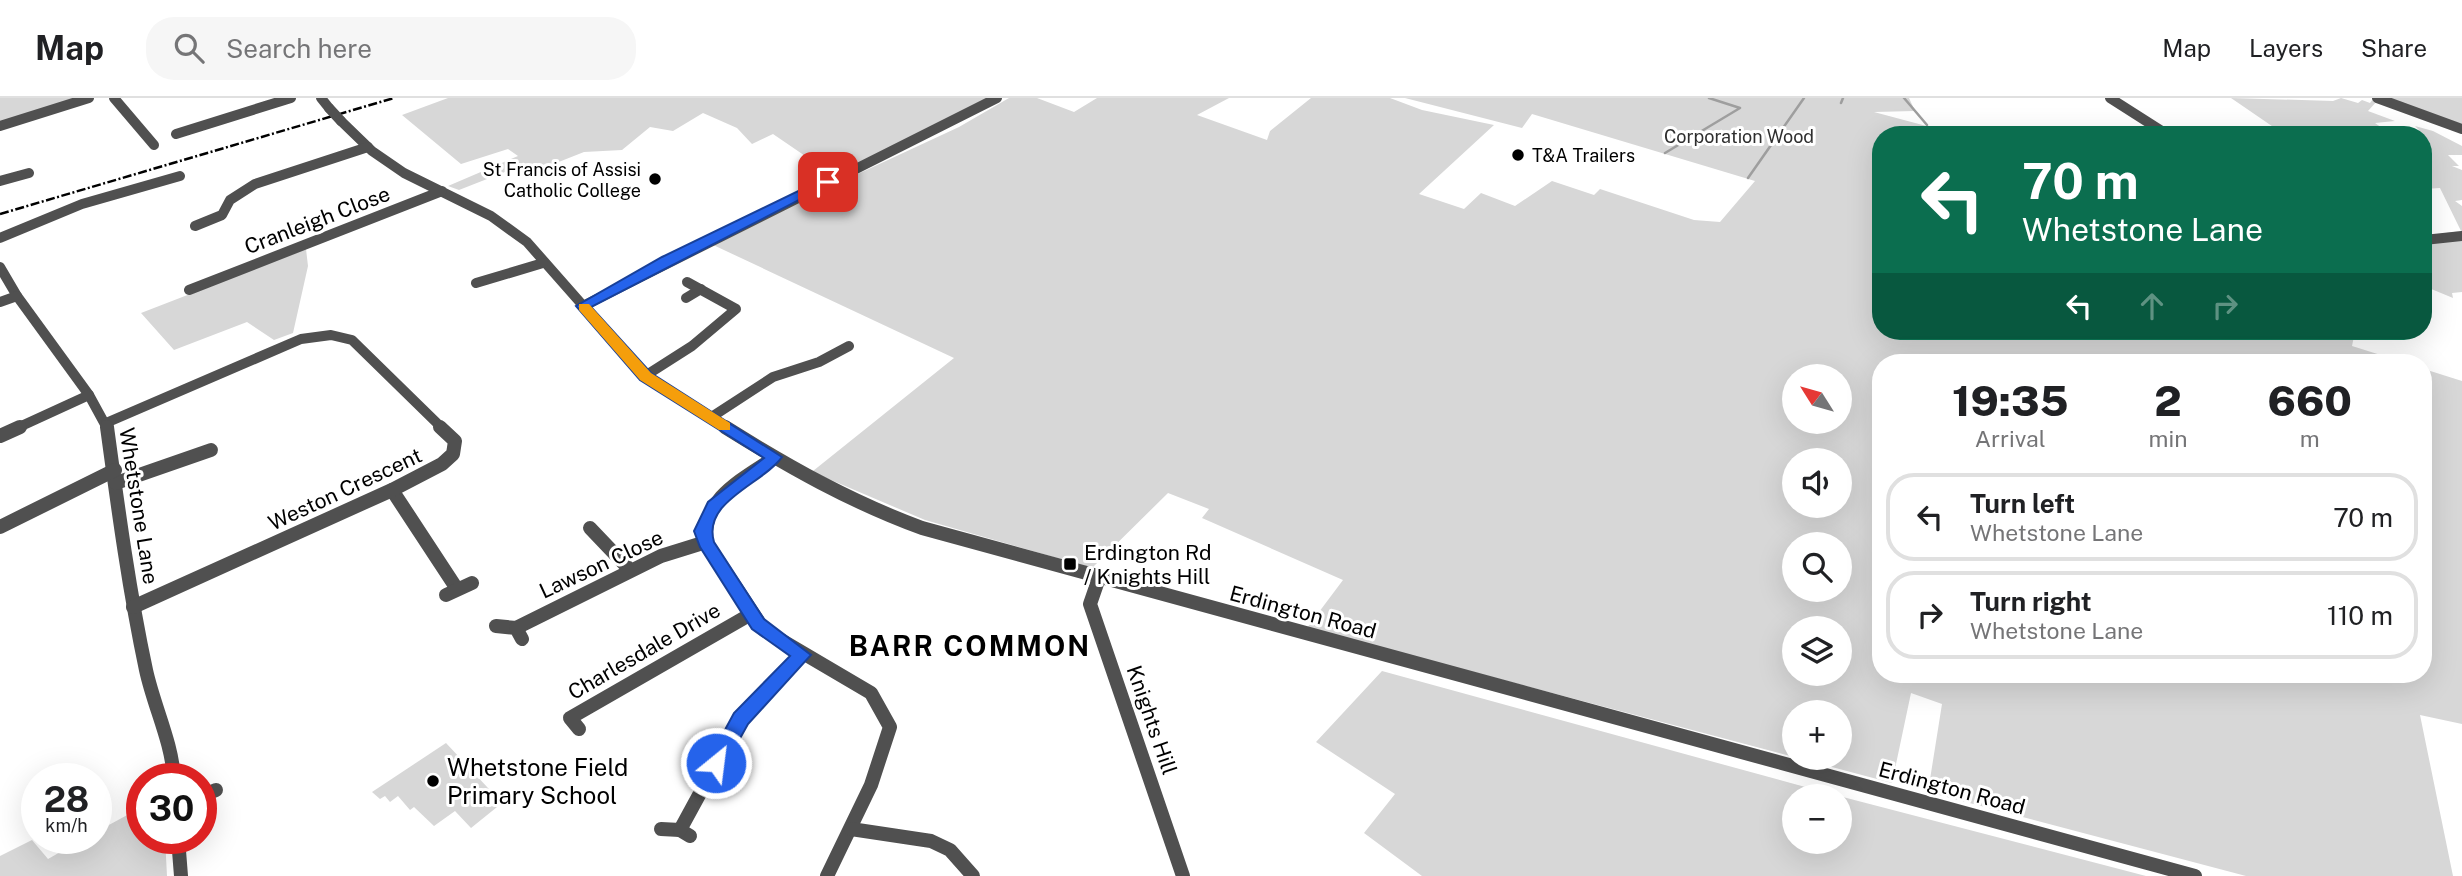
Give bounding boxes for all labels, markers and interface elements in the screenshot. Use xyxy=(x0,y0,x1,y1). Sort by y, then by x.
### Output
search box xyxy=(146,17,636,80)
text: Map xyxy=(35,29,104,67)
icon: search xyxy=(170,29,208,67)
text: Search here xyxy=(226,33,372,64)
text: Map xyxy=(2162,34,2211,62)
text: Layers xyxy=(2249,34,2323,62)
text: Share xyxy=(2361,34,2427,62)
park label: Corporation Wood xyxy=(1664,126,1814,147)
place label: T&A Trailers xyxy=(1532,145,1635,166)
marker: T&A Trailers xyxy=(1510,147,1526,163)
pin xyxy=(798,152,858,212)
text: 70 m xyxy=(2022,152,2139,210)
icon: left xyxy=(1907,154,1998,245)
place label: St Francis of Assisi Catholic College xyxy=(483,159,641,201)
icon: arrive xyxy=(809,163,847,201)
marker: St Francis of Assisi Catholic College xyxy=(647,171,663,187)
street label: Cranleigh Close xyxy=(241,181,393,259)
text: Whetstone Lane xyxy=(2022,211,2263,248)
icon: left xyxy=(2060,287,2098,325)
icon: ahead xyxy=(2133,287,2171,325)
icon: right xyxy=(2206,287,2244,325)
north arrow xyxy=(1782,364,1852,434)
map controls xyxy=(1782,364,1852,854)
text: 19:35 xyxy=(1952,376,2069,425)
text: 2 xyxy=(2154,376,2182,425)
text: 660 xyxy=(2268,376,2352,425)
text: Arrival xyxy=(1975,425,2046,452)
text: min xyxy=(2149,425,2188,452)
text: m xyxy=(2300,425,2320,452)
street label: Whetstone Lane xyxy=(114,426,164,586)
street label: Weston Crescent xyxy=(264,443,426,535)
button: sound xyxy=(1782,448,1852,518)
text: Turn left xyxy=(1970,488,2075,519)
icon: left xyxy=(1911,498,1949,536)
text: 70 m xyxy=(2333,502,2393,533)
text: Whetstone Lane xyxy=(1970,519,2143,546)
street label: Lawson Close xyxy=(535,524,667,604)
button: search xyxy=(1782,532,1852,602)
place label: Erdington Rd / Knights Hill xyxy=(1084,540,1211,589)
marker: Erdington Rd / Knights Hill xyxy=(1062,556,1078,572)
street label: Erdington Road xyxy=(1227,580,1379,644)
text: Turn right xyxy=(1970,586,2092,617)
icon: right xyxy=(1911,596,1949,634)
street label: Charlesdale Drive xyxy=(563,597,725,705)
text: 110 m xyxy=(2327,600,2393,631)
button: layers xyxy=(1782,616,1852,686)
text: Whetstone Lane xyxy=(1970,617,2143,644)
district label: BARR COMMON xyxy=(849,629,1091,662)
street label: Knights Hill xyxy=(1122,662,1182,778)
button: + xyxy=(1782,700,1852,770)
position arrow xyxy=(679,726,753,800)
place label: Whetstone Field Primary School xyxy=(447,753,628,809)
street label: Erdington Road xyxy=(1876,756,2028,820)
speed limit sign: 30 xyxy=(126,763,217,854)
marker: Whetstone Field Primary School xyxy=(425,773,441,789)
text: 28 xyxy=(44,779,89,820)
button: − xyxy=(1782,784,1852,854)
text: km/h xyxy=(45,815,88,836)

